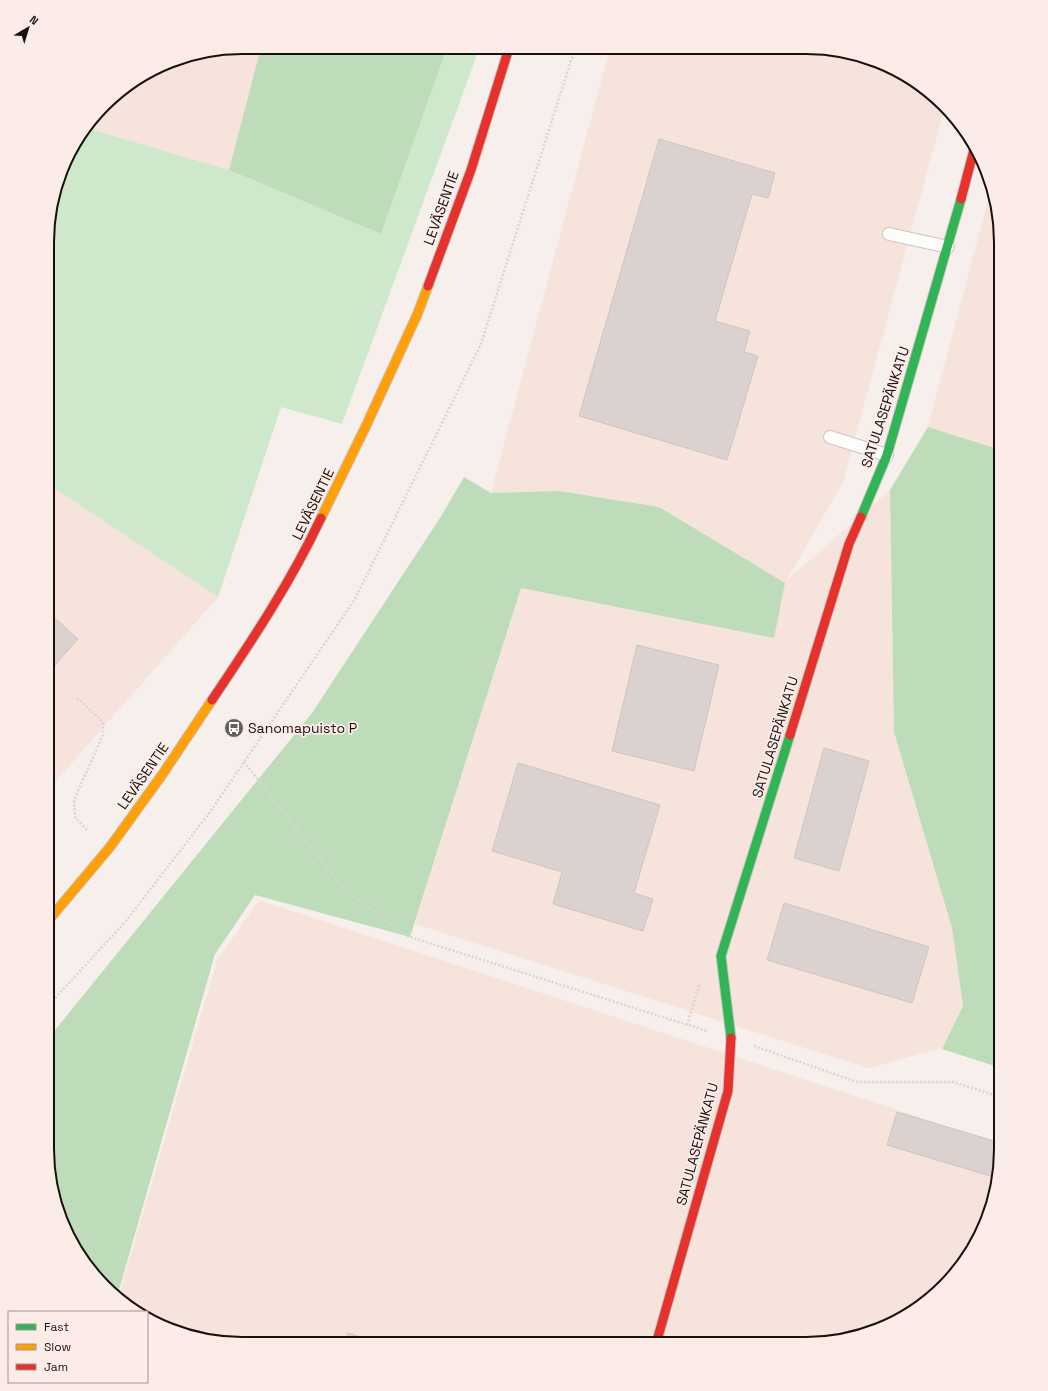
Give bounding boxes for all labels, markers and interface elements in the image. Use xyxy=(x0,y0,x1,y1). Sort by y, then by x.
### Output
north arrow xyxy=(8,8,48,48)
text: N xyxy=(27,12,41,28)
street label: LEVÄSENTIE xyxy=(419,168,463,248)
street label: SATULASEPÄNKATU xyxy=(857,344,913,470)
street label: LEVÄSENTIE xyxy=(288,465,338,543)
street label: SATULASEPÄNKATU xyxy=(748,674,802,800)
bus stop icon: Sanomapuisto P xyxy=(223,717,245,739)
place label: Sanomapuisto P xyxy=(248,719,357,737)
street label: LEVÄSENTIE xyxy=(113,739,173,813)
street label: SATULASEPÄNKATU xyxy=(672,1081,722,1207)
legend xyxy=(8,1311,148,1383)
text: Fast xyxy=(44,1319,69,1335)
text: Slow xyxy=(44,1339,71,1355)
text: Jam xyxy=(44,1359,68,1375)

